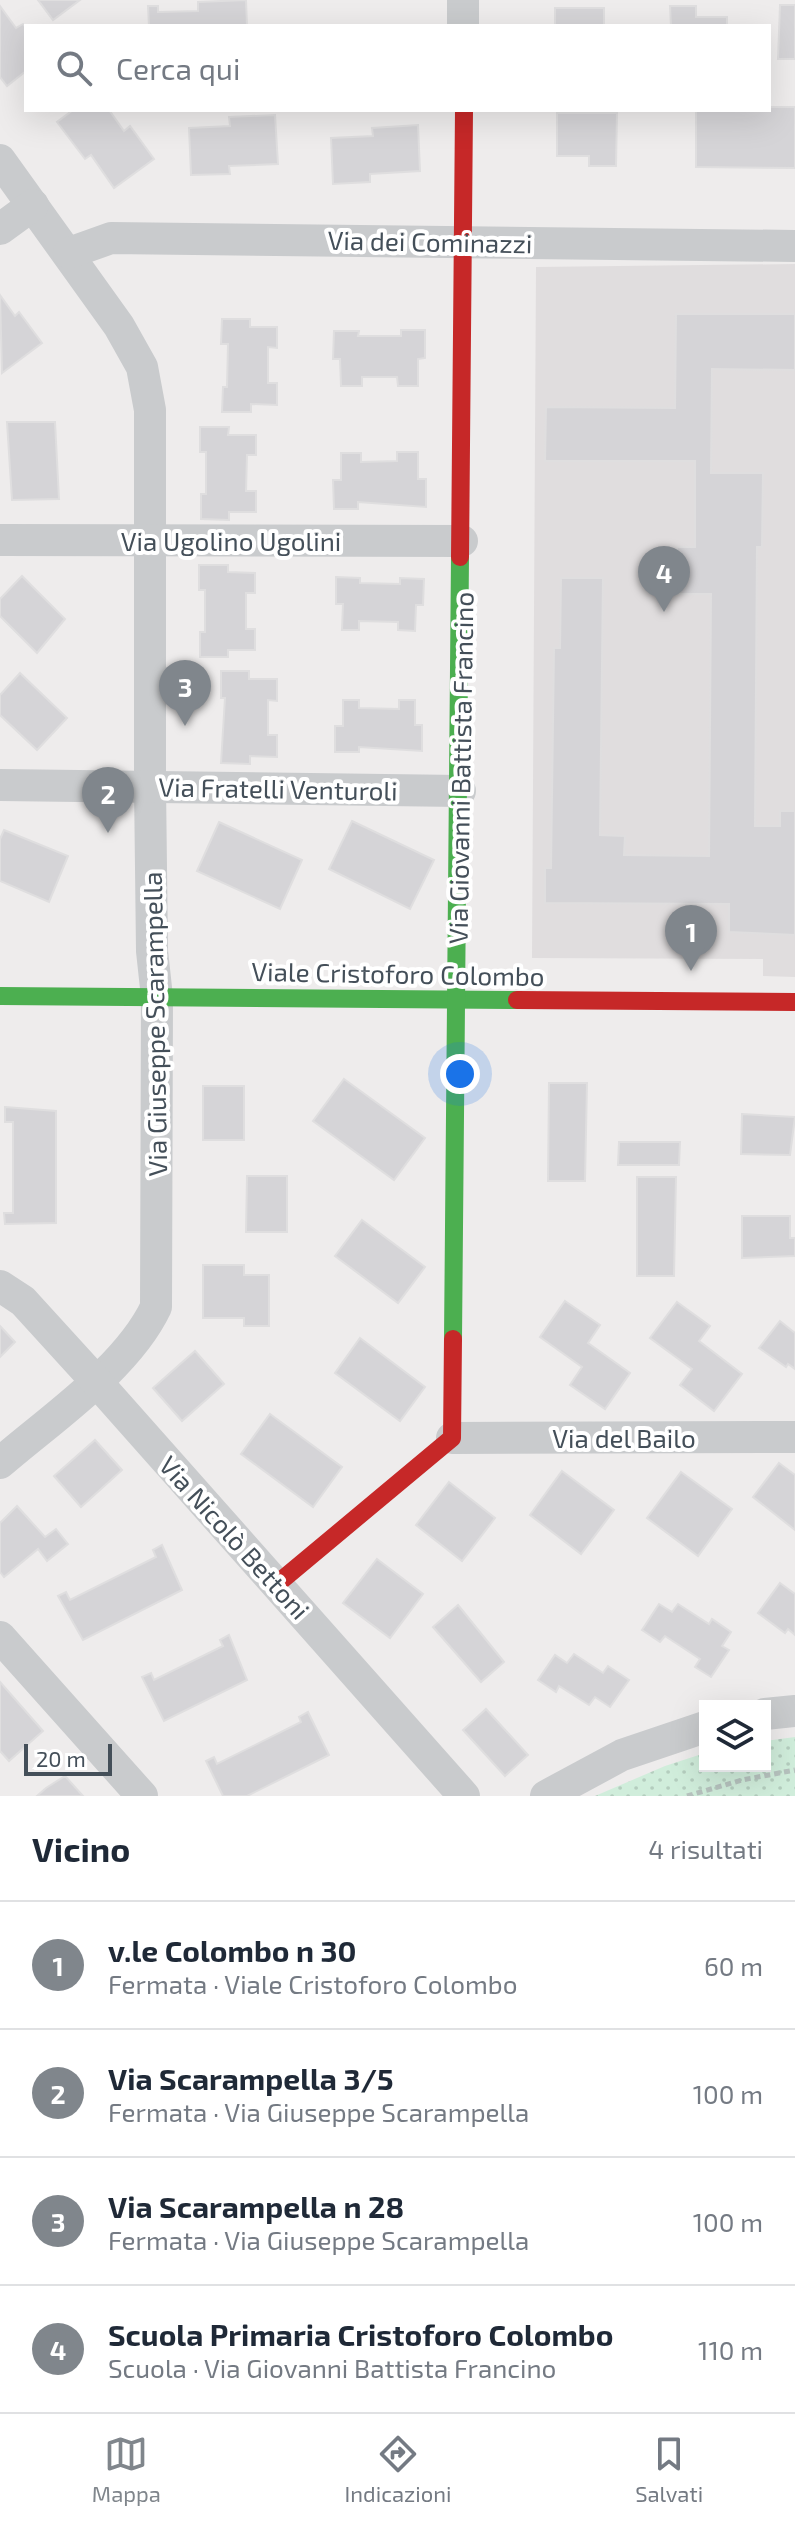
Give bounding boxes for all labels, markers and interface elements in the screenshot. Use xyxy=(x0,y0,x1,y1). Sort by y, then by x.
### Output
search box xyxy=(24,24,771,112)
icon: search xyxy=(52,46,96,90)
text: Cerca qui xyxy=(116,50,240,86)
street label: Via dei Cominazzi xyxy=(327,224,533,258)
street label: Via Ugolino Ugolini xyxy=(121,525,341,556)
pin: 4 xyxy=(638,546,690,612)
street label: Via Giovanni Battista Francino xyxy=(441,592,479,944)
pin: 3 xyxy=(159,660,211,726)
pin: 2 xyxy=(82,767,134,833)
street label: Via Fratelli Venturoli xyxy=(158,770,398,806)
street label: Via Giuseppe Scarampella xyxy=(136,871,172,1177)
pin: 1 xyxy=(665,905,717,971)
street label: Viale Cristoforo Colombo xyxy=(251,955,545,991)
your location xyxy=(440,1054,480,1094)
street label: Via del Bailo xyxy=(552,1422,696,1453)
street label: Via Nicolò Bettoni xyxy=(154,1449,316,1625)
map controls xyxy=(699,1700,771,1772)
button: layers xyxy=(699,1700,771,1772)
scale bar xyxy=(24,1740,112,1776)
text: 20 m xyxy=(36,1745,86,1771)
text: Vicino xyxy=(32,1828,130,1869)
text: 4 risultati xyxy=(648,1833,763,1864)
text: v.le Colombo n 30 xyxy=(108,1932,356,1968)
text: 1 xyxy=(52,1950,64,1981)
text: 60 m xyxy=(704,1950,763,1981)
text: Fermata · Viale Cristoforo Colombo xyxy=(108,1968,517,1999)
text: Via Scarampella 3/5 xyxy=(108,2060,394,2096)
text: 2 xyxy=(50,2078,66,2109)
text: 100 m xyxy=(693,2078,763,2109)
text: Fermata · Via Giuseppe Scarampella xyxy=(108,2096,529,2127)
text: Via Scarampella n 28 xyxy=(108,2188,404,2224)
text: 3 xyxy=(51,2206,65,2237)
text: 100 m xyxy=(693,2206,763,2237)
text: Fermata · Via Giuseppe Scarampella xyxy=(108,2224,529,2255)
text: Scuola Primaria Cristoforo Colombo xyxy=(108,2316,613,2352)
text: 4 xyxy=(50,2334,66,2365)
text: 110 m xyxy=(698,2334,763,2365)
text: Scuola · Via Giovanni Battista Francino xyxy=(108,2352,556,2383)
tab: Mappa xyxy=(92,2432,161,2506)
tab: Indicazioni xyxy=(345,2432,451,2506)
tab: Salvati xyxy=(635,2432,703,2506)

